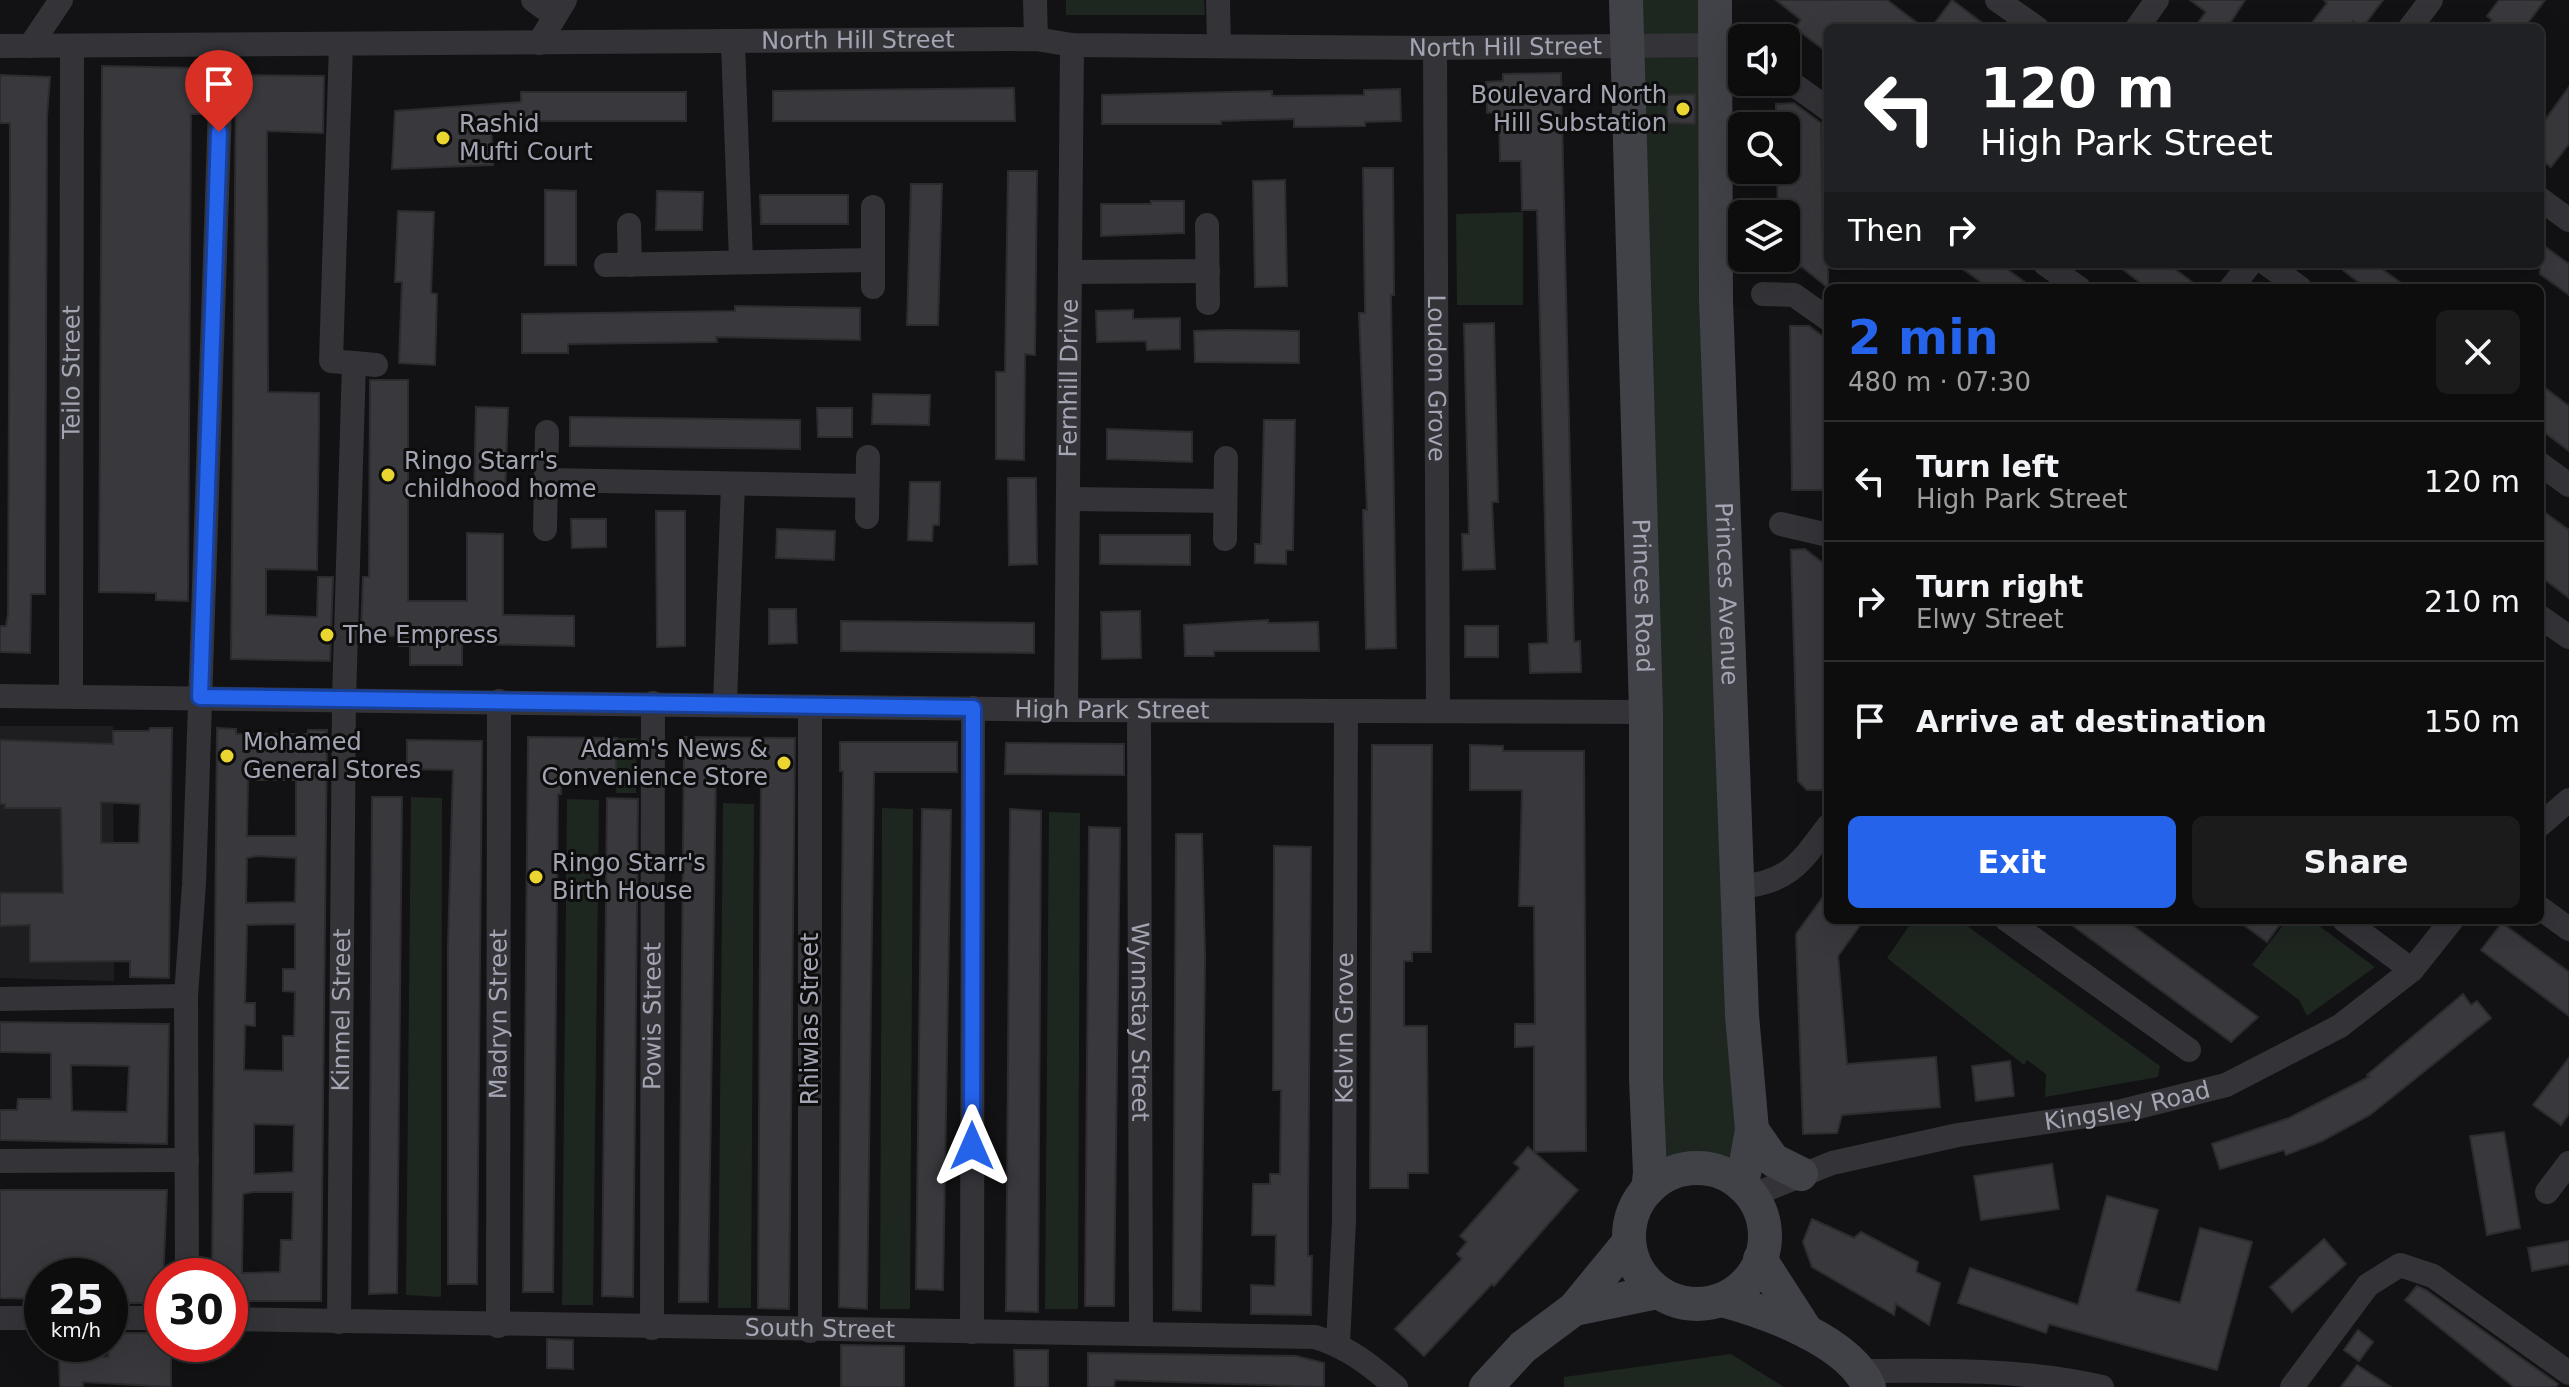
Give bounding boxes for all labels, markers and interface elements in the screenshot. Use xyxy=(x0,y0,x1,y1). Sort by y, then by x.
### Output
map controls xyxy=(1728,24,1800,272)
button: sound xyxy=(1728,24,1800,96)
street label: North Hill Street xyxy=(761,26,955,55)
street label: North Hill Street xyxy=(1409,32,1602,62)
pin xyxy=(185,50,253,132)
text: 120 m xyxy=(1980,55,2175,120)
icon: left xyxy=(1848,56,1952,160)
icon: arrive xyxy=(197,62,241,106)
place label: Boulevard North Hill Substation xyxy=(1471,81,1667,137)
marker: Boulevard North Hill Substation xyxy=(1674,100,1692,118)
place label: Rashid Mufti Court xyxy=(459,110,593,166)
button: search xyxy=(1728,112,1800,184)
text: High Park Street xyxy=(1980,122,2273,163)
marker: Rashid Mufti Court xyxy=(434,129,452,147)
button: layers xyxy=(1728,200,1800,272)
icon: right xyxy=(1939,208,1983,252)
text: Then xyxy=(1848,213,1923,248)
street label: Loudon Grove xyxy=(1422,294,1451,462)
street label: Fernhill Drive xyxy=(1054,298,1084,458)
street label: Teilo Street xyxy=(57,305,86,440)
text: 2 min xyxy=(1848,309,1999,365)
button: close xyxy=(2436,310,2520,394)
text: 480 m · 07:30 xyxy=(1848,367,2031,397)
place label: Ringo Starr's childhood home xyxy=(404,447,596,503)
text: Turn left xyxy=(1916,449,2059,484)
icon: left xyxy=(1848,459,1892,503)
text: 120 m xyxy=(2424,464,2520,499)
marker: Ringo Starr's childhood home xyxy=(379,466,397,484)
text: High Park Street xyxy=(1916,484,2127,514)
street label: Princes Avenue xyxy=(1709,502,1744,686)
street label: Princes Road xyxy=(1627,518,1659,673)
text: Turn right xyxy=(1916,569,2083,604)
icon: right xyxy=(1848,579,1892,623)
text: 210 m xyxy=(2424,584,2520,619)
text: Elwy Street xyxy=(1916,604,2064,634)
place label: The Empress xyxy=(342,621,498,649)
marker: The Empress xyxy=(318,626,336,644)
street label: High Park Street xyxy=(1014,695,1210,724)
icon: arrive xyxy=(1848,699,1892,743)
text: Arrive at destination xyxy=(1916,704,2267,739)
text: 150 m xyxy=(2424,704,2520,739)
place label: Mohamed General Stores xyxy=(243,728,421,784)
place label: Adam's News & Convenience Store xyxy=(542,735,768,791)
marker: Mohamed General Stores xyxy=(218,747,236,765)
marker: Adam's News & Convenience Store xyxy=(775,754,793,772)
button: Exit xyxy=(1848,816,2176,908)
button: Share xyxy=(2192,816,2520,908)
place label: Ringo Starr's Birth House xyxy=(552,849,706,905)
marker: Ringo Starr's Birth House xyxy=(527,868,545,886)
street label: Wynnstay Street xyxy=(1126,922,1154,1122)
street label: Kinmel Street xyxy=(327,928,356,1092)
street label: Madryn Street xyxy=(484,929,513,1099)
street label: Rhiwlas Street xyxy=(796,933,824,1105)
street label: Powis Street xyxy=(638,942,667,1090)
street label: Kelvin Grove xyxy=(1330,952,1359,1104)
street label: Kingsley Road xyxy=(2042,1075,2213,1136)
position arrow xyxy=(930,1104,1014,1188)
speed limit sign: 30 xyxy=(144,1258,248,1362)
text: 25 xyxy=(48,1277,104,1323)
street label: South Street xyxy=(745,1314,895,1344)
text: km/h xyxy=(51,1318,101,1342)

